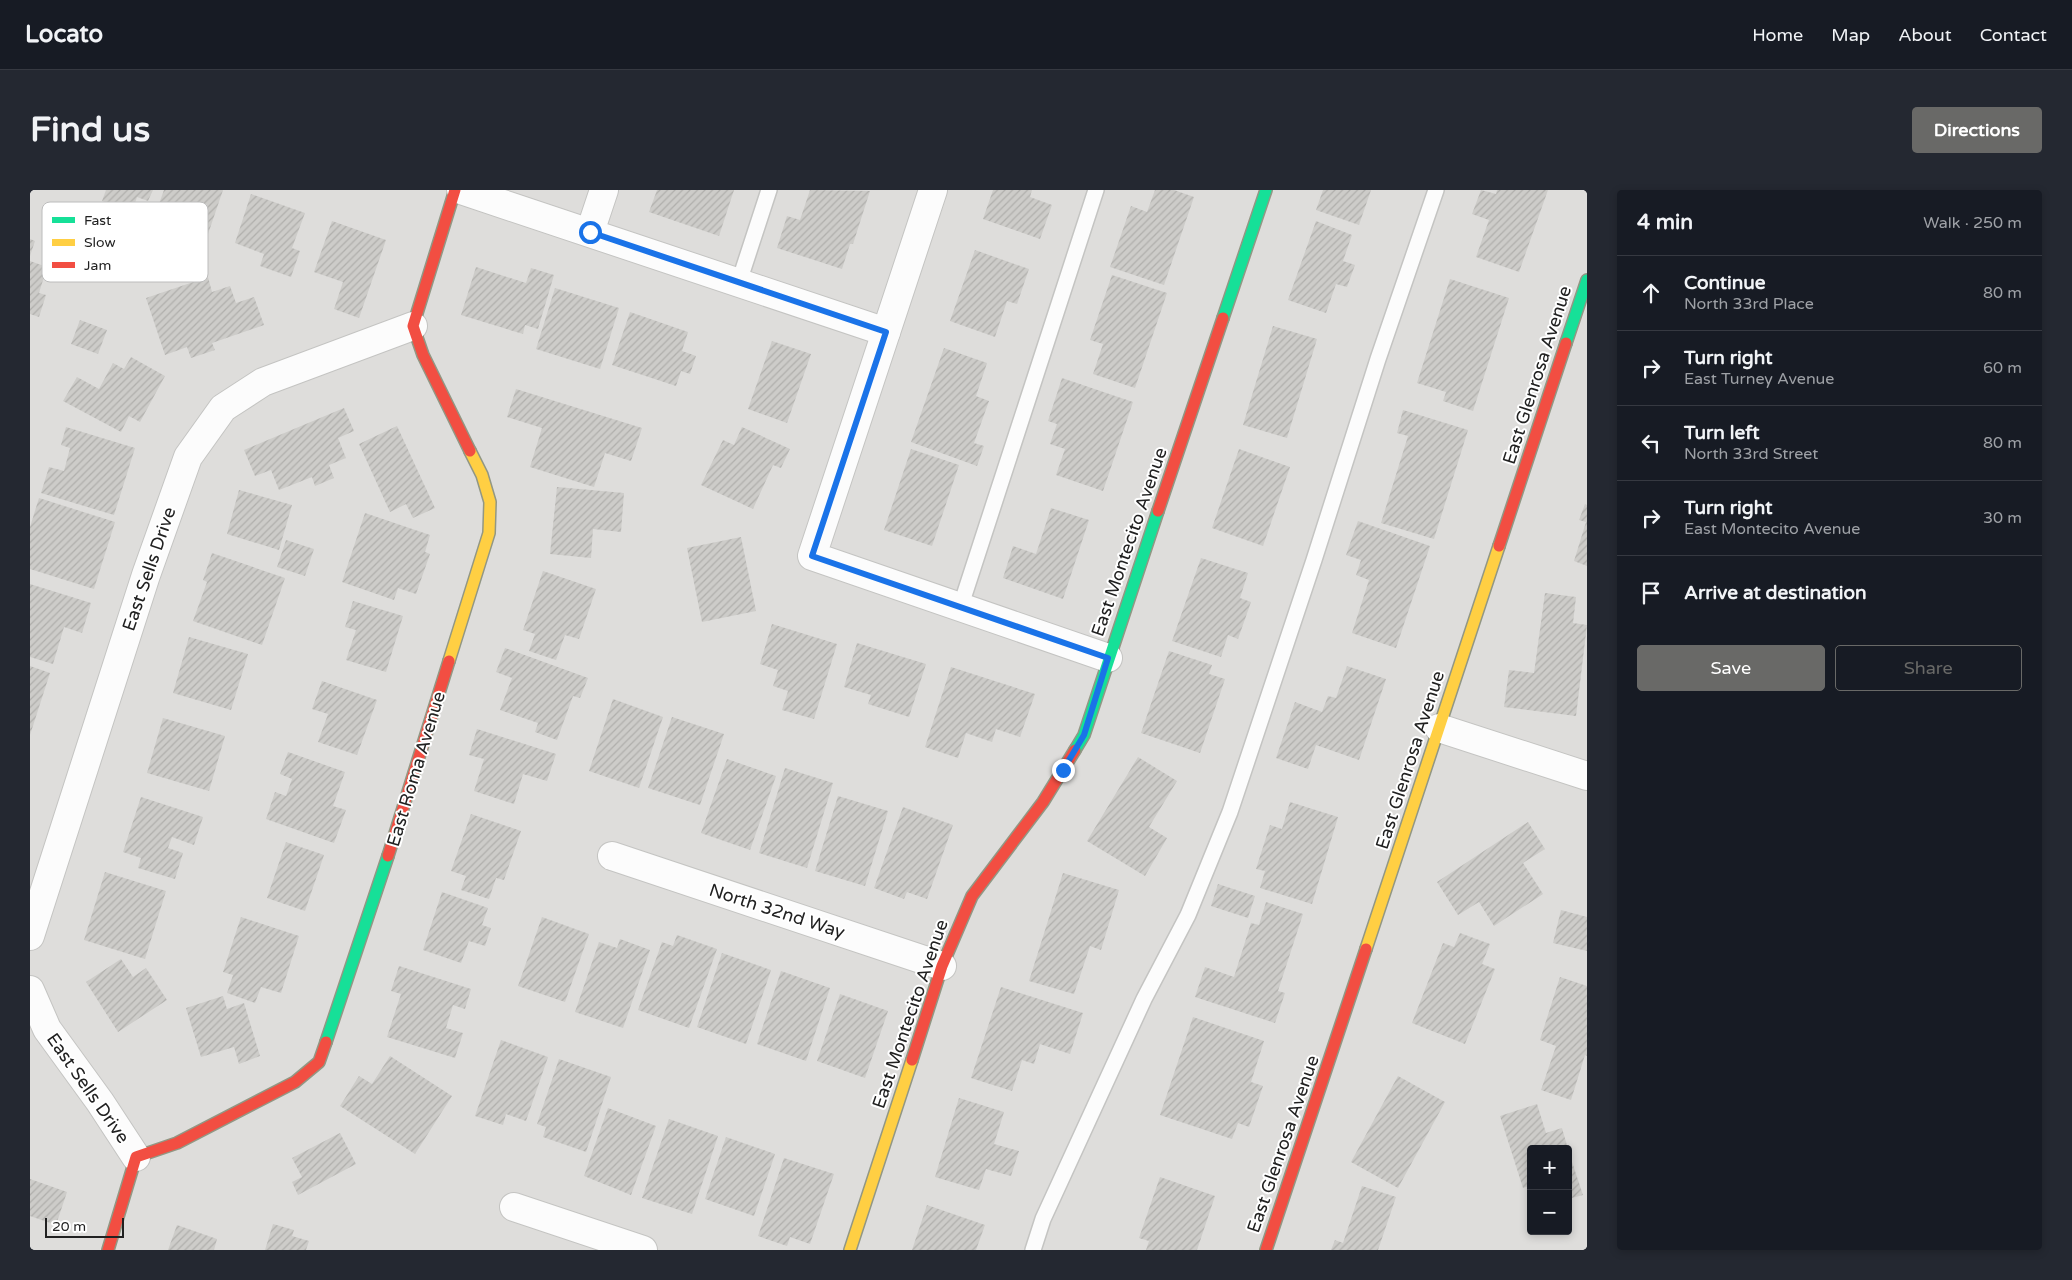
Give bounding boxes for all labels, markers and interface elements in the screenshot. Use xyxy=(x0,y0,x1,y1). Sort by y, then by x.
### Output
text: Locato xyxy=(25,20,103,49)
text: Home xyxy=(1752,24,1803,46)
text: Map xyxy=(1831,24,1870,46)
text: About xyxy=(1898,24,1952,46)
text: Contact xyxy=(1980,24,2047,46)
button: Directions xyxy=(1912,107,2042,153)
text: Find us xyxy=(30,109,150,151)
legend xyxy=(42,202,208,282)
text: 4 min xyxy=(1637,210,1693,235)
text: Fast xyxy=(84,212,112,229)
text: Walk · 250 m xyxy=(1923,213,2022,233)
route start xyxy=(579,221,602,244)
text: Slow xyxy=(84,234,116,251)
text: Jam xyxy=(84,257,111,274)
text: Continue xyxy=(1684,272,1766,294)
icon: ahead xyxy=(1637,279,1665,307)
street label: East Glenrosa Avenue xyxy=(1498,283,1576,467)
text: 80 m xyxy=(1983,283,2022,303)
text: North 33rd Place xyxy=(1684,294,1814,314)
text: Turn right xyxy=(1684,347,1772,369)
icon: right xyxy=(1637,354,1665,382)
text: 60 m xyxy=(1983,358,2022,378)
text: East Turney Avenue xyxy=(1684,369,1834,389)
text: Turn left xyxy=(1684,422,1760,444)
icon: left xyxy=(1637,429,1665,457)
text: 80 m xyxy=(1983,433,2022,453)
text: North 33rd Street xyxy=(1684,444,1818,464)
street label: East Montecito Avenue xyxy=(1086,445,1172,639)
text: Turn right xyxy=(1684,497,1772,519)
street label: East Sells Drive xyxy=(118,504,180,634)
icon: right xyxy=(1637,504,1665,532)
text: 30 m xyxy=(1983,508,2022,528)
text: East Montecito Avenue xyxy=(1684,519,1860,539)
icon: arrive xyxy=(1637,579,1665,607)
text: Arrive at destination xyxy=(1684,582,1867,604)
button: Save xyxy=(1637,645,1825,691)
button: Share xyxy=(1835,645,2022,691)
street label: East Glenrosa Avenue xyxy=(1371,668,1449,852)
street label: East Roma Avenue xyxy=(382,689,450,849)
route end xyxy=(1052,759,1075,782)
street label: North 32nd Way xyxy=(706,879,848,943)
street label: East Montecito Avenue xyxy=(867,917,953,1111)
street label: East Sells Drive xyxy=(42,1029,134,1147)
street label: East Glenrosa Avenue xyxy=(1242,1052,1324,1236)
map controls xyxy=(1527,1145,1572,1235)
button: + xyxy=(1527,1145,1572,1190)
button: − xyxy=(1527,1190,1572,1235)
scale bar xyxy=(45,1215,124,1238)
text: 20 m xyxy=(52,1218,86,1235)

